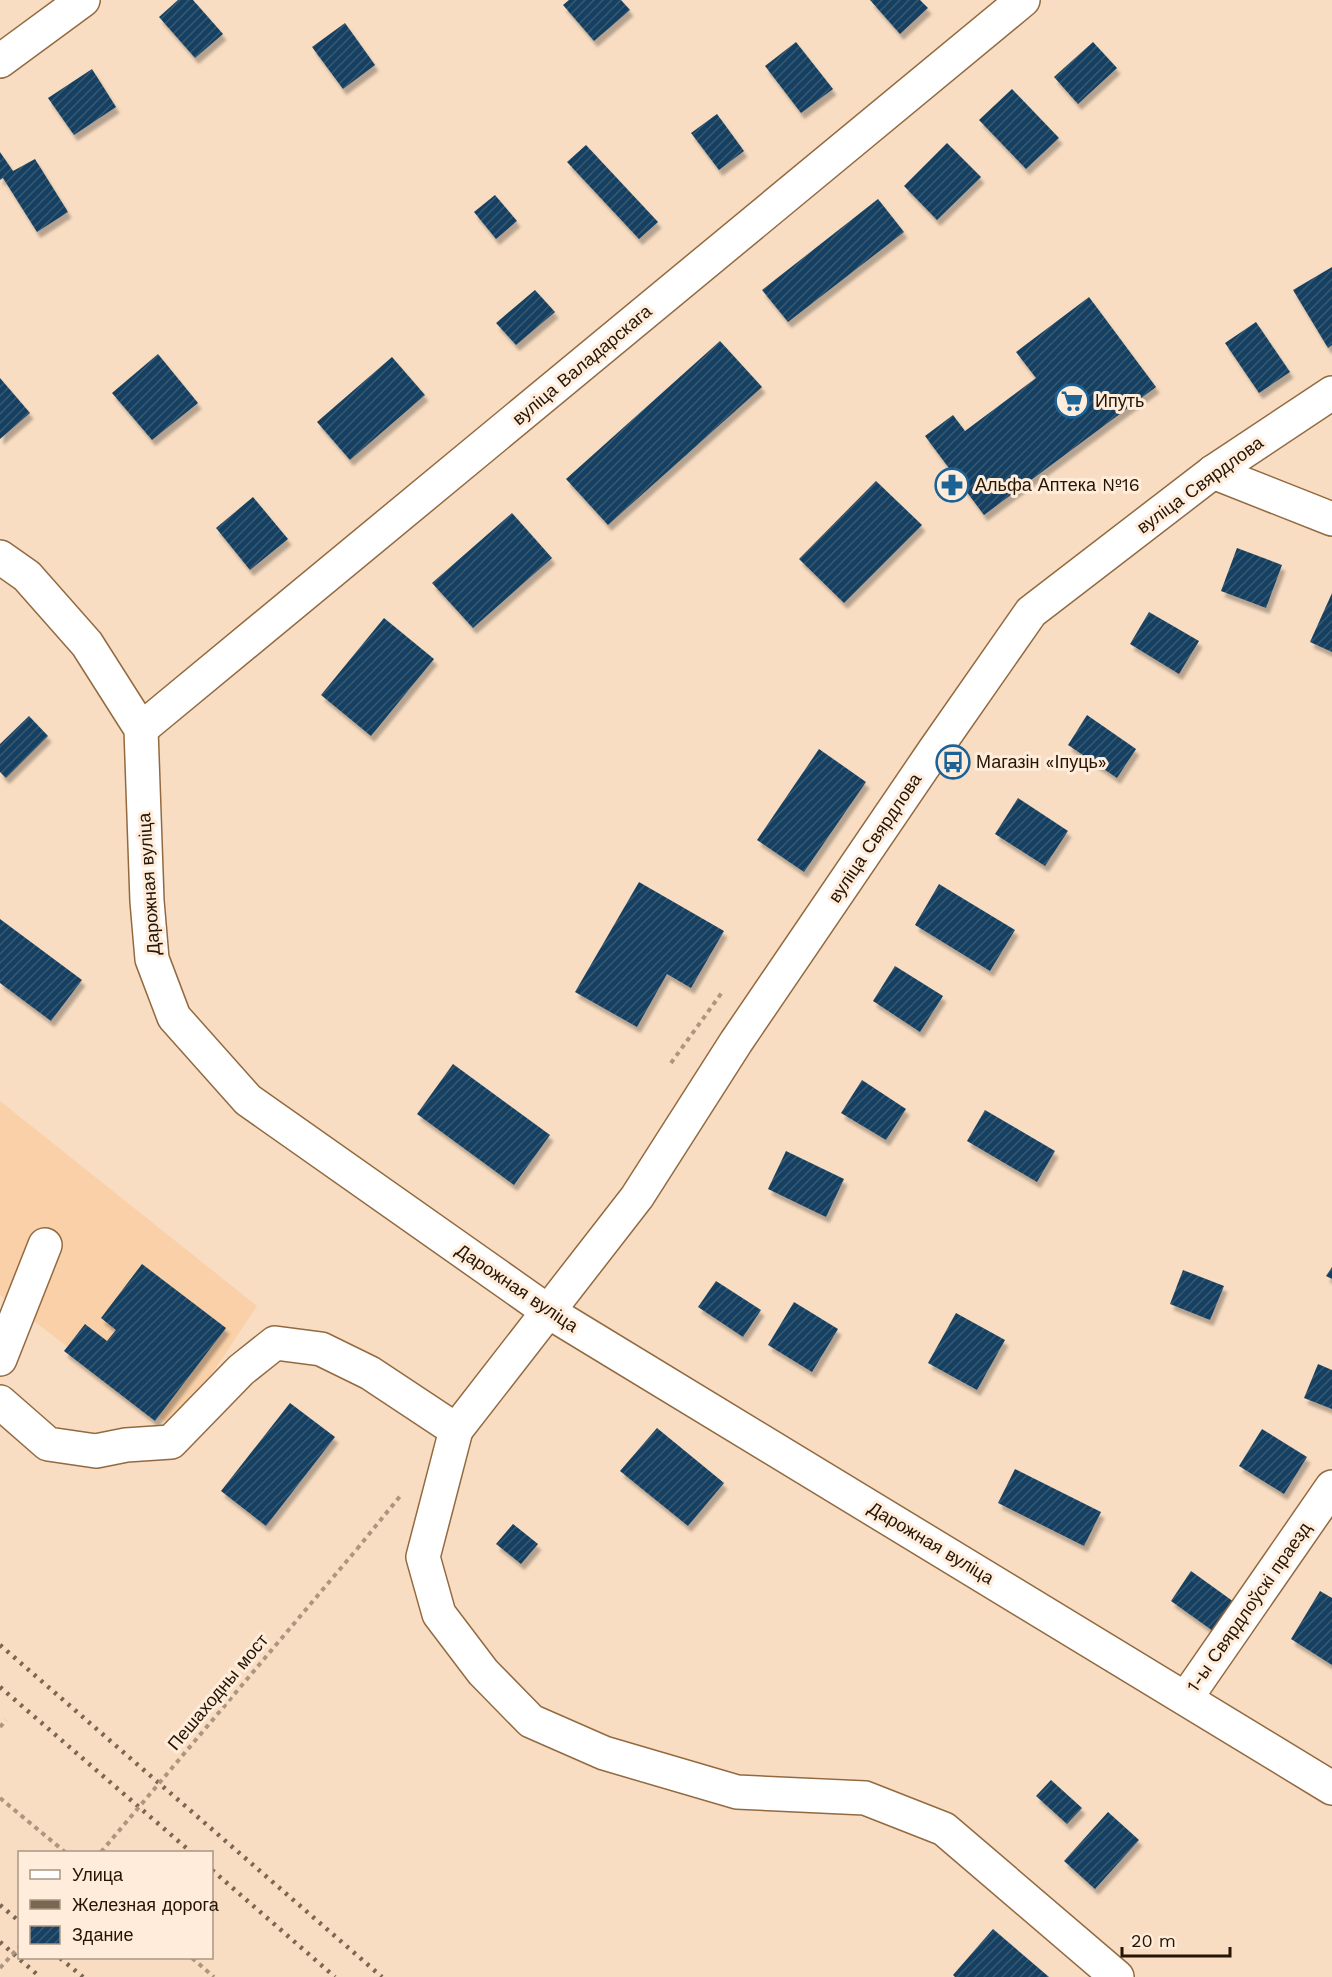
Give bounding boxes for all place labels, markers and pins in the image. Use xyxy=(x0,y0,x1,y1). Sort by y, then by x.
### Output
supermarket icon: Ипуть xyxy=(1054,383,1090,419)
place label: Ипуть xyxy=(1095,390,1144,411)
pharmacy icon: Альфа Аптека №16 xyxy=(934,467,970,503)
place label: Альфа Аптека №16 xyxy=(975,474,1140,495)
bus stop icon: Магазін «Іпуць» xyxy=(935,744,971,780)
place label: Магазін «Іпуць» xyxy=(976,751,1107,772)

